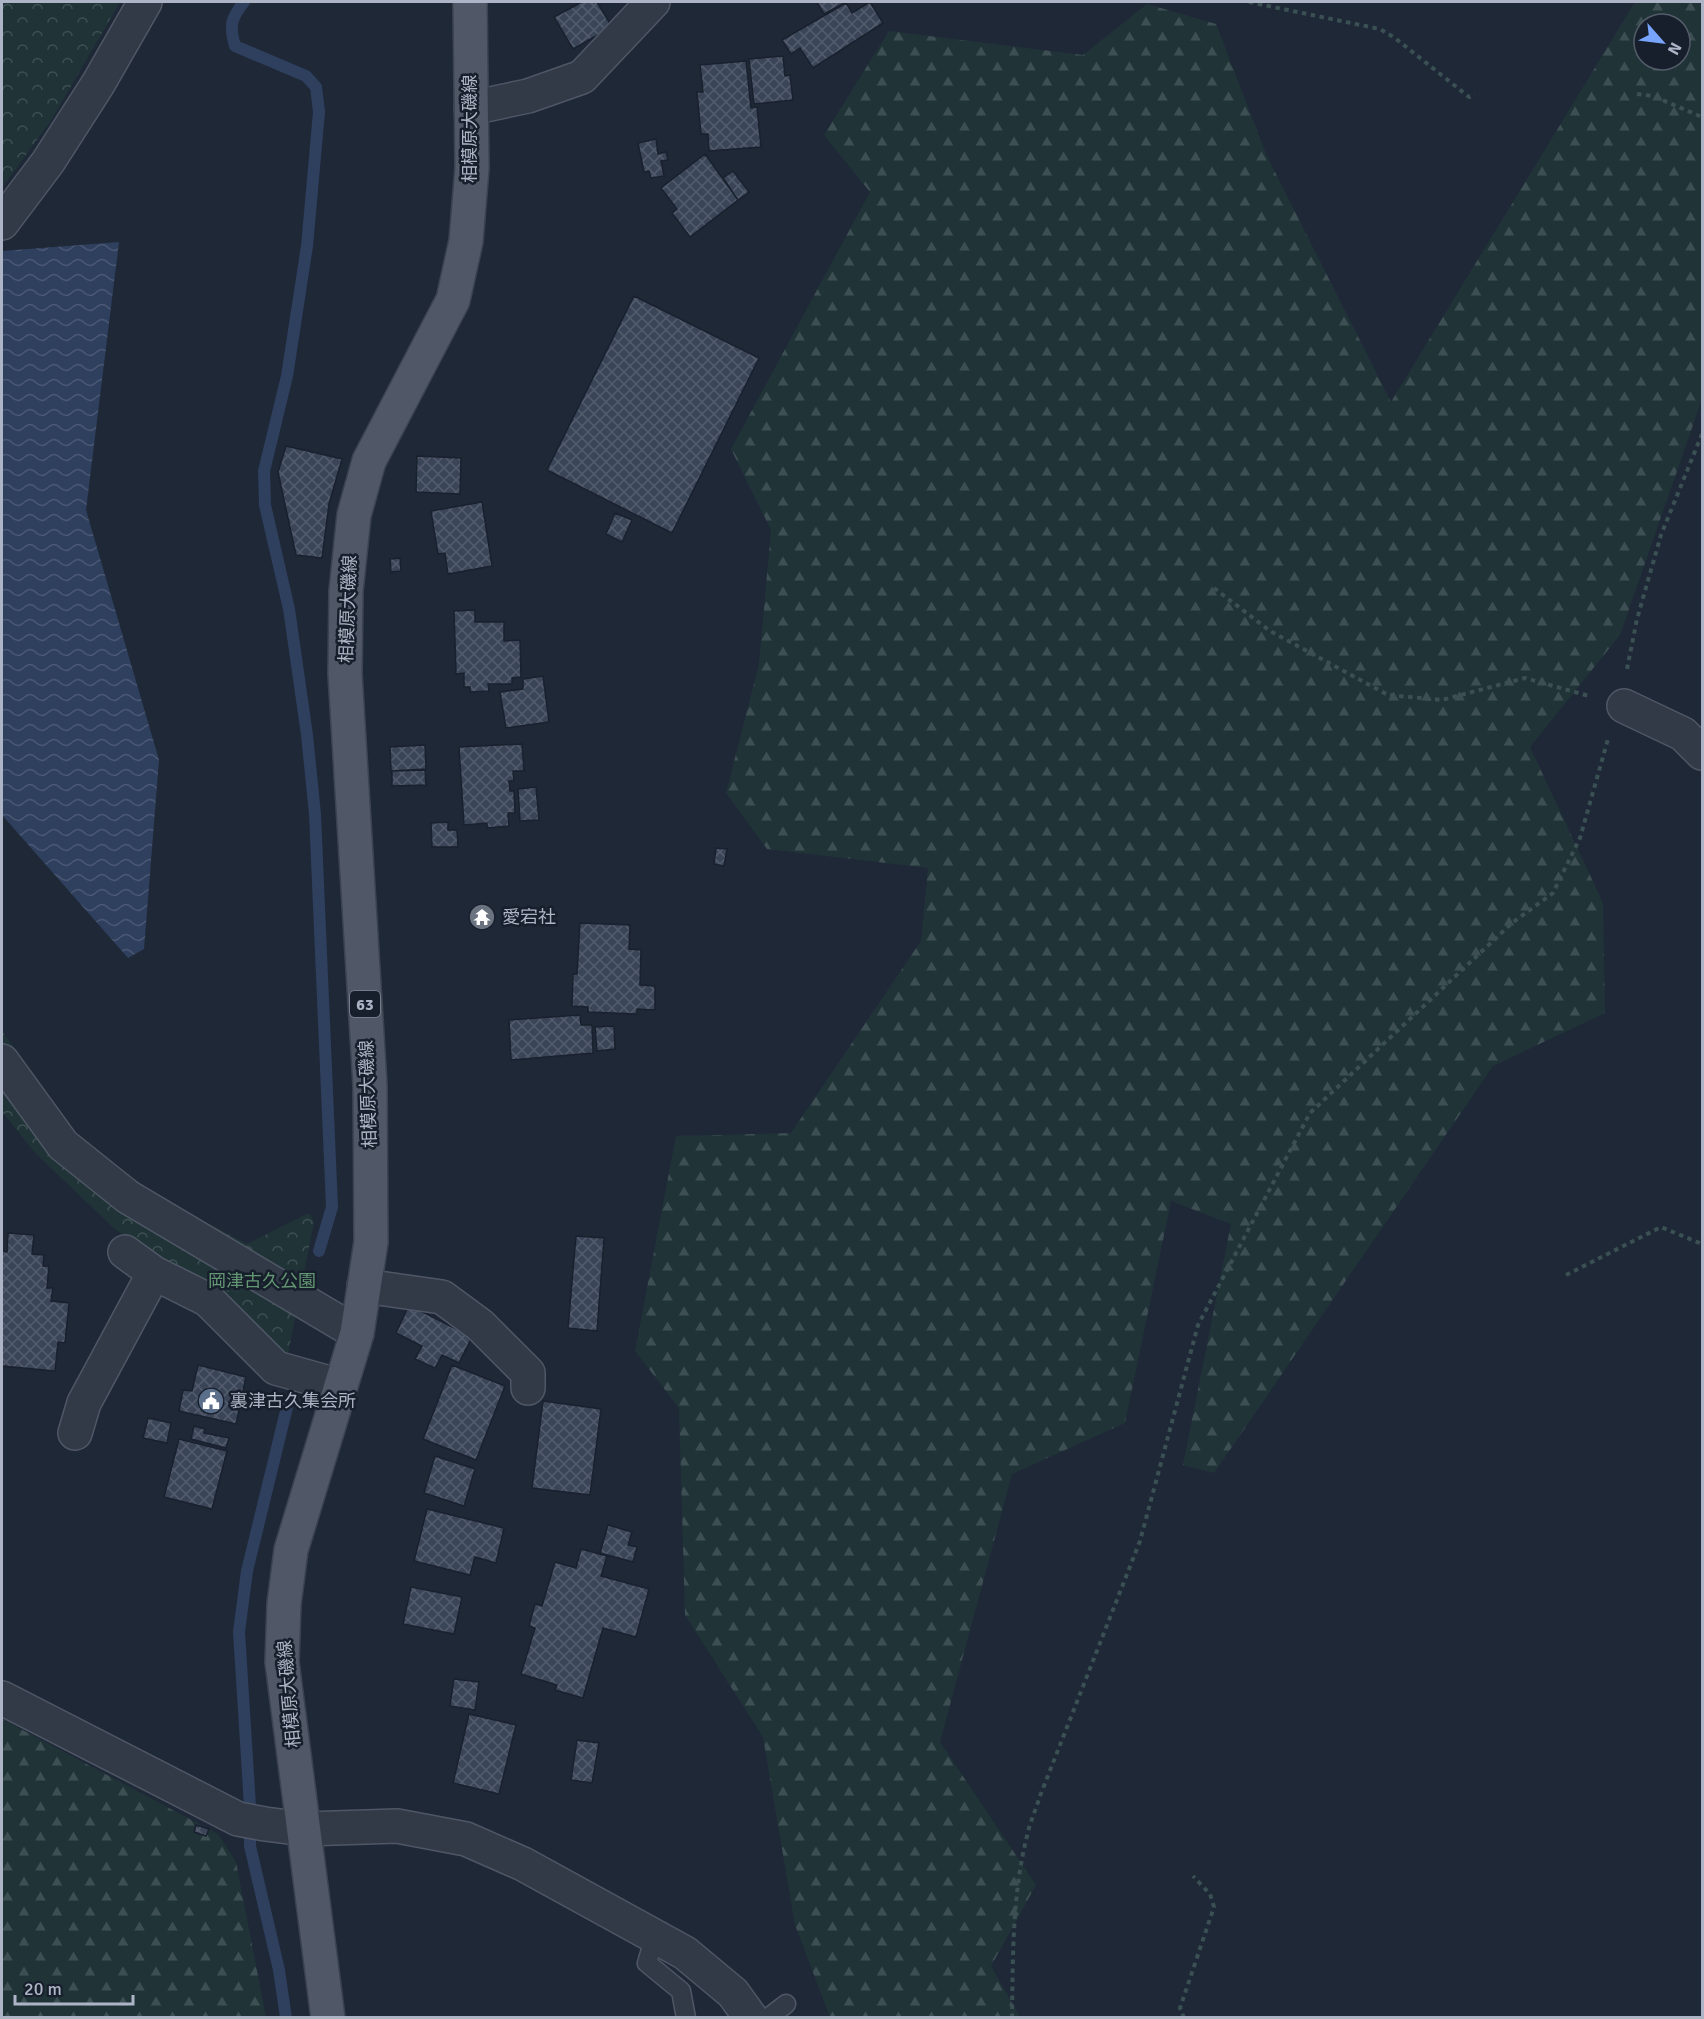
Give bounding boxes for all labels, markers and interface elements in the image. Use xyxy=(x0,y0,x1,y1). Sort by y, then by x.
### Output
north arrow xyxy=(1632,12,1692,72)
text: N xyxy=(1663,39,1686,58)
street label: 相模原大磯線 xyxy=(459,75,481,183)
street label: 相模原大磯線 xyxy=(335,555,361,663)
temple icon: 愛宕社 xyxy=(467,902,497,932)
place label: 愛宕社 xyxy=(502,906,556,928)
road number: 63 xyxy=(350,991,380,1017)
street label: 相模原大磯線 xyxy=(355,1040,381,1148)
park label: 岡津古久公園 xyxy=(208,1270,316,1292)
public building icon: 裏津古久集会所 xyxy=(196,1386,226,1416)
place label: 裏津古久集会所 xyxy=(230,1390,356,1412)
street label: 相模原大磯線 xyxy=(273,1639,305,1749)
scale bar xyxy=(15,1968,134,2006)
text: 20 m xyxy=(24,1978,62,2000)

